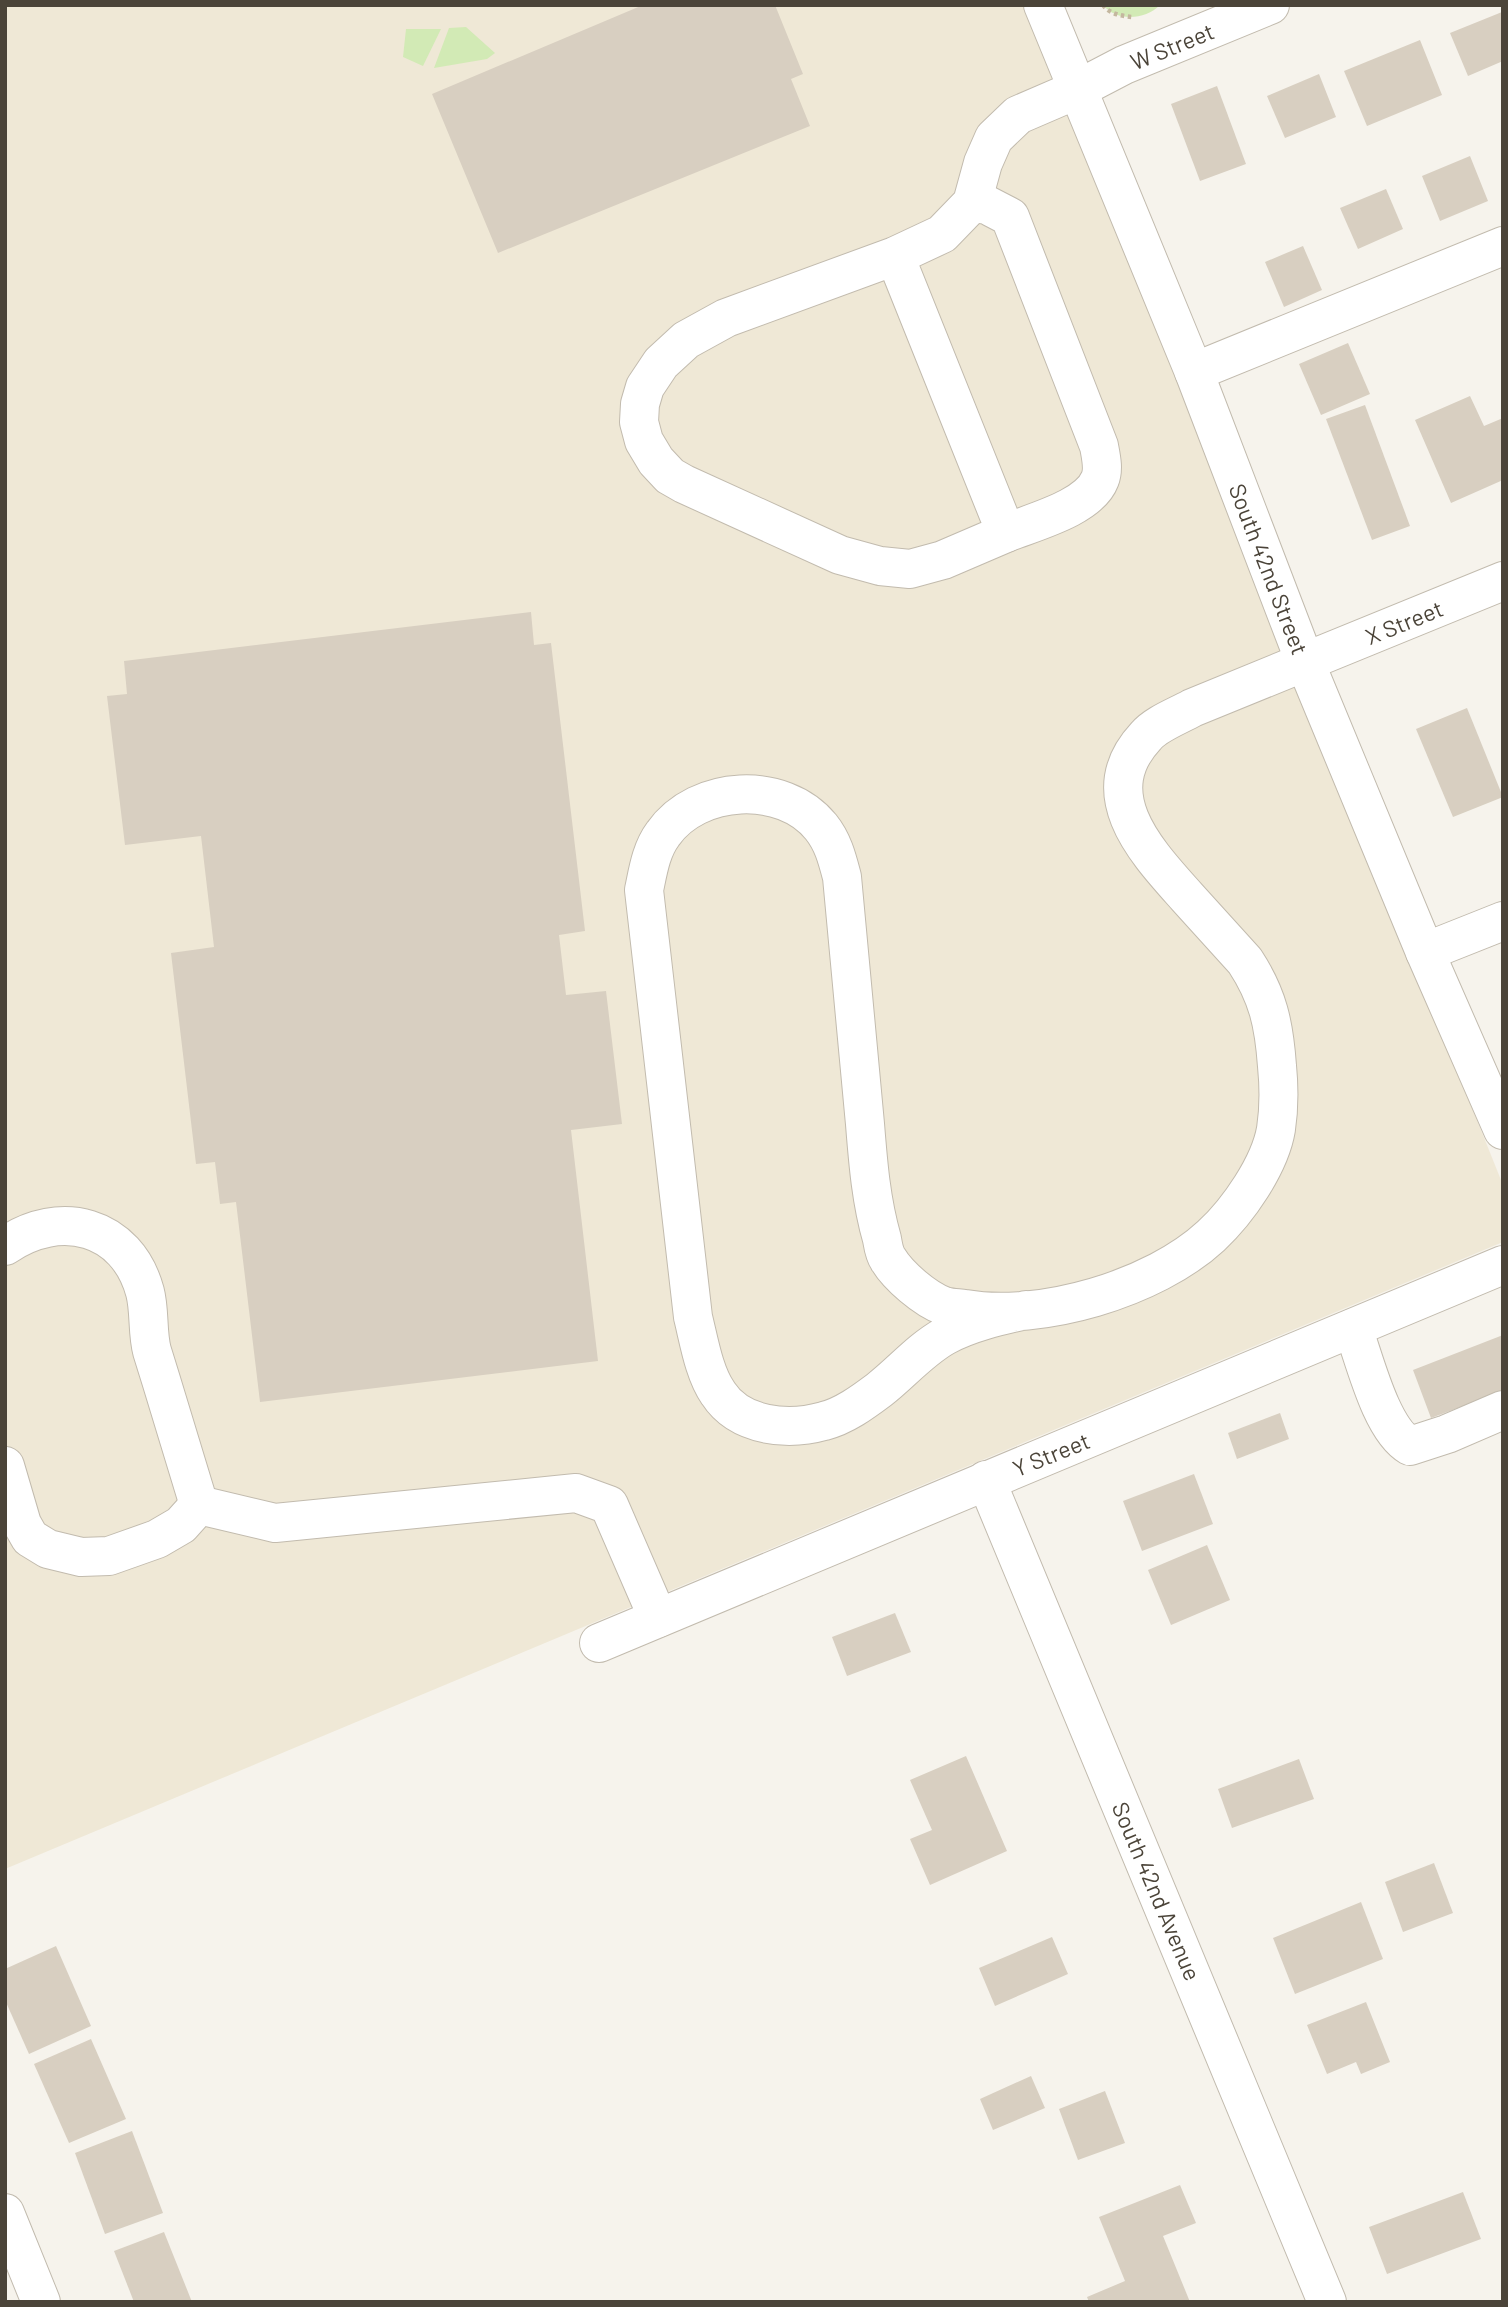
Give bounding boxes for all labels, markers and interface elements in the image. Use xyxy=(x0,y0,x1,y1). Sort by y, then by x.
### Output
street label: W Street xyxy=(1126,17,1218,75)
street label: South 42nd Street xyxy=(1224,480,1314,658)
street label: X Street xyxy=(1361,594,1447,650)
street label: Y Street xyxy=(1008,1426,1094,1482)
street label: South 42nd Avenue xyxy=(1107,1798,1207,1984)

